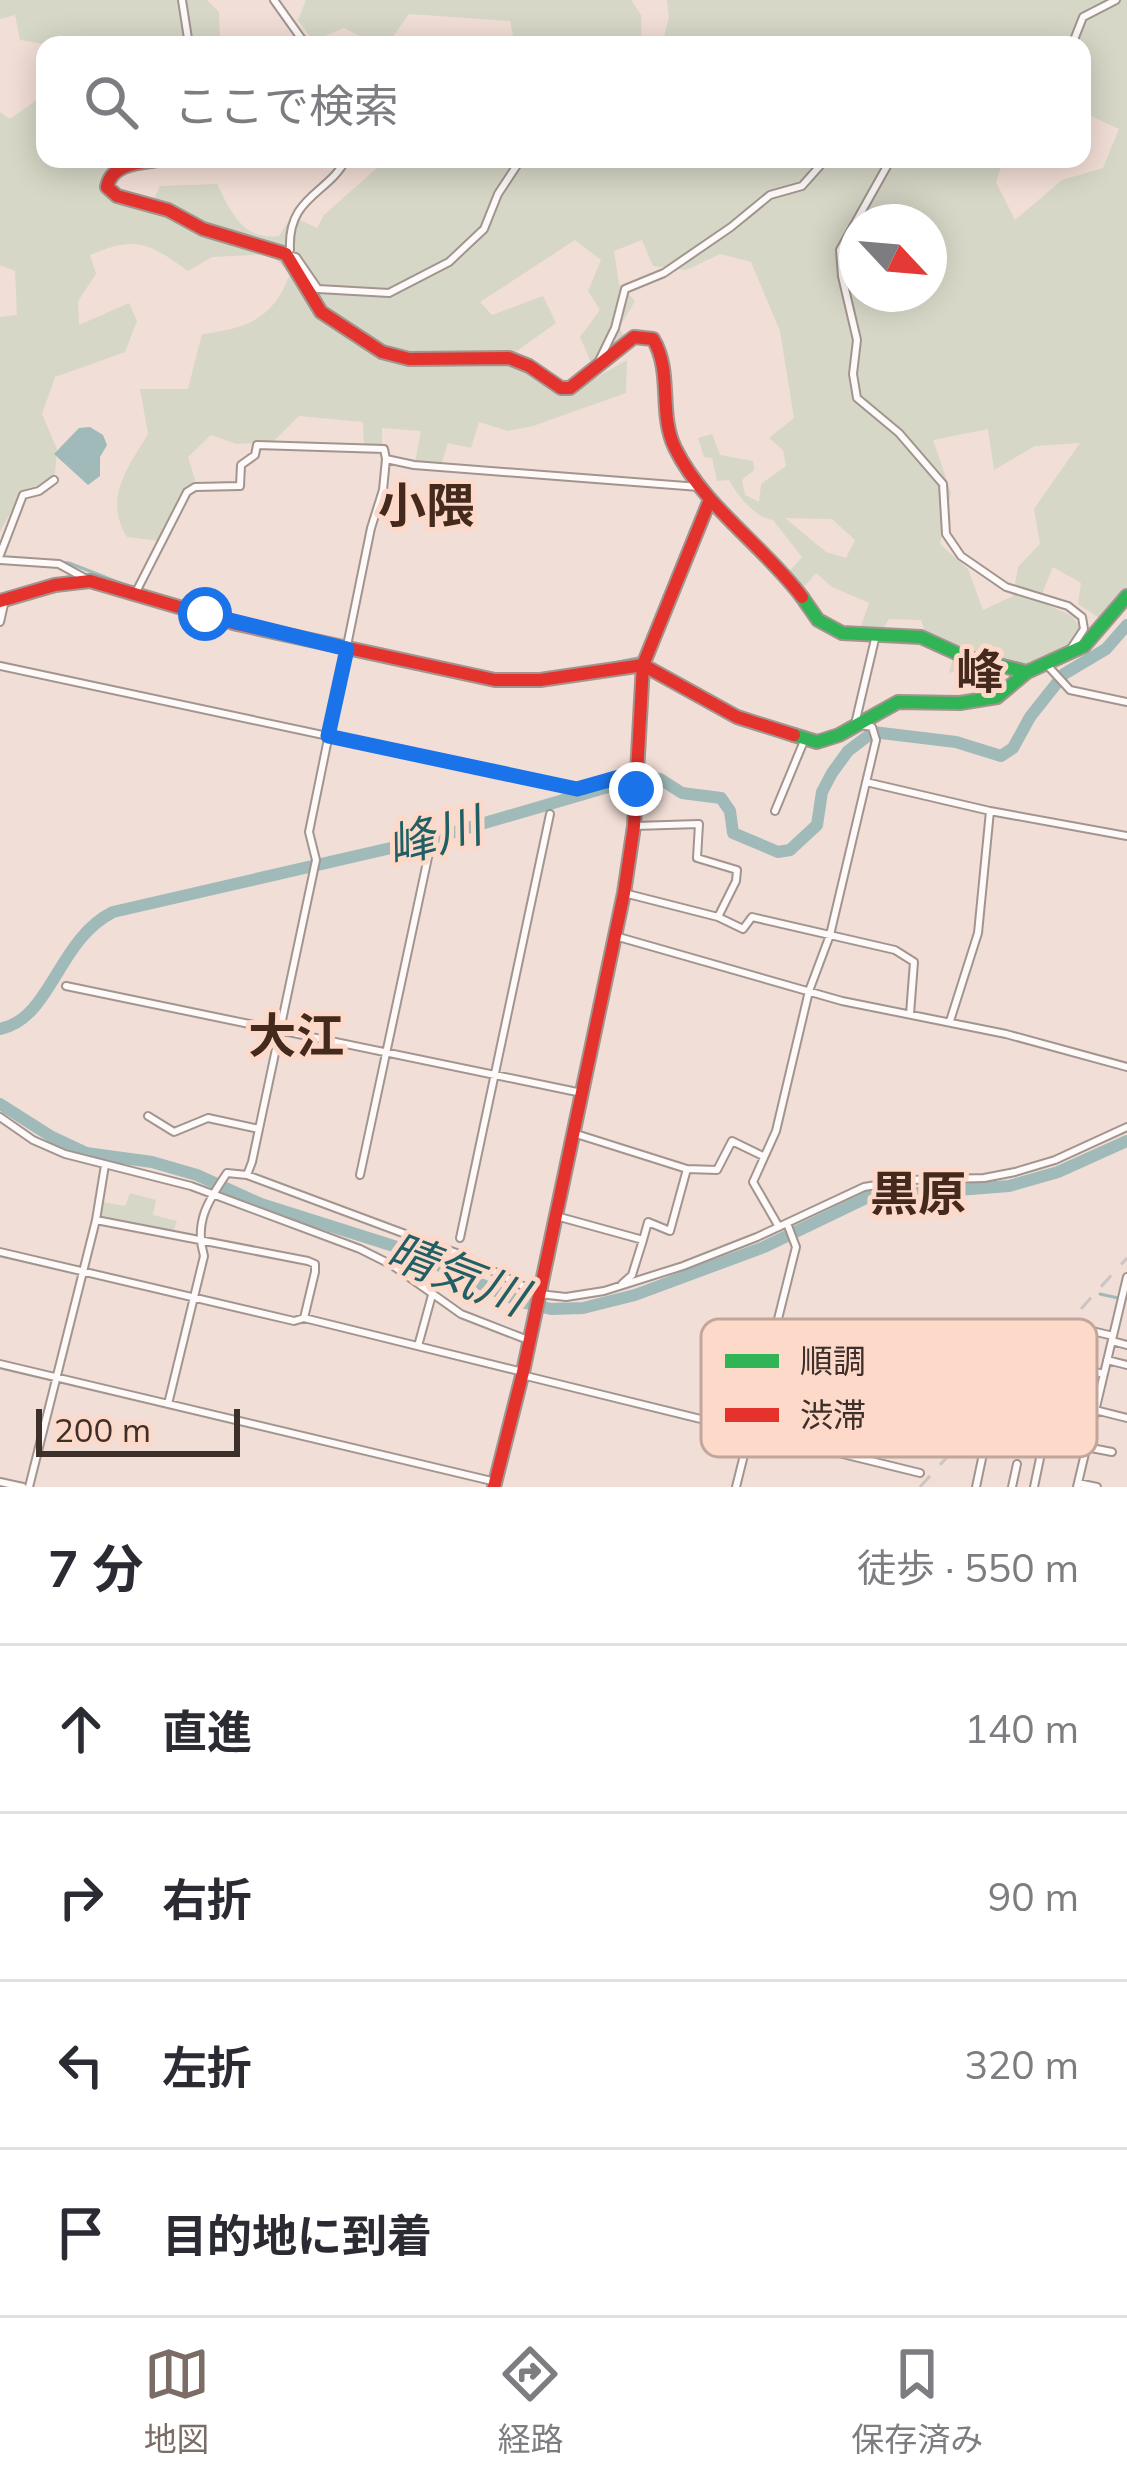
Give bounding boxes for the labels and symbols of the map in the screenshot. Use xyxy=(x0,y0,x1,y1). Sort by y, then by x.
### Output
north arrow xyxy=(839,204,947,312)
district label: 小隈 xyxy=(378,475,474,535)
route start xyxy=(178,587,232,641)
district label: 峰 xyxy=(956,641,1004,701)
route end xyxy=(609,762,663,816)
water label: 峰川 xyxy=(380,792,493,876)
district label: 大江 xyxy=(248,1005,344,1065)
district label: 黒原 xyxy=(870,1163,966,1223)
water label: 晴気川 xyxy=(379,1219,540,1329)
legend xyxy=(701,1319,1097,1457)
text: 順調 xyxy=(800,1340,866,1381)
text: 渋滞 xyxy=(800,1394,866,1435)
scale bar xyxy=(36,1403,240,1456)

